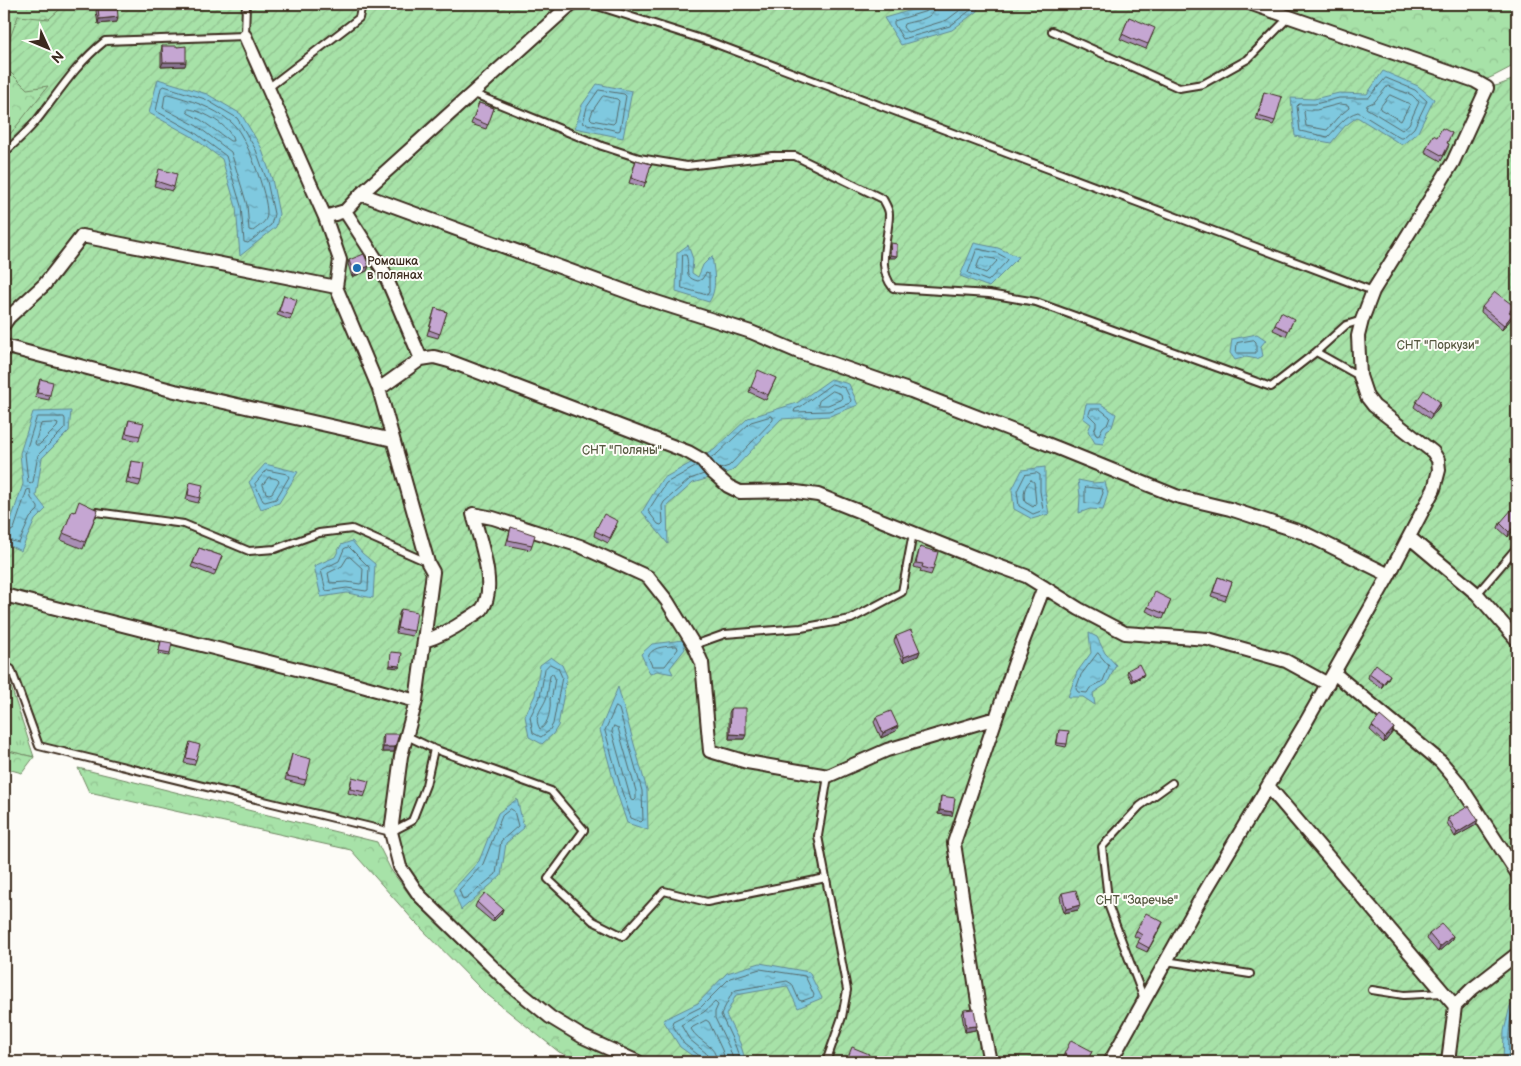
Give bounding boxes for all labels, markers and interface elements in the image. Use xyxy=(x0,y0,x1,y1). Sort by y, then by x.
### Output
north arrow xyxy=(22,22,72,72)
text: N xyxy=(47,47,67,66)
place label: Ромашка в полянах xyxy=(367,254,423,283)
marker: Ромашка в полянах xyxy=(351,262,363,274)
park label: СНТ "Поркузи" xyxy=(1397,338,1479,353)
park label: СНТ "Поляны" xyxy=(582,443,662,458)
park label: СНТ "Заречье" xyxy=(1096,893,1178,908)

